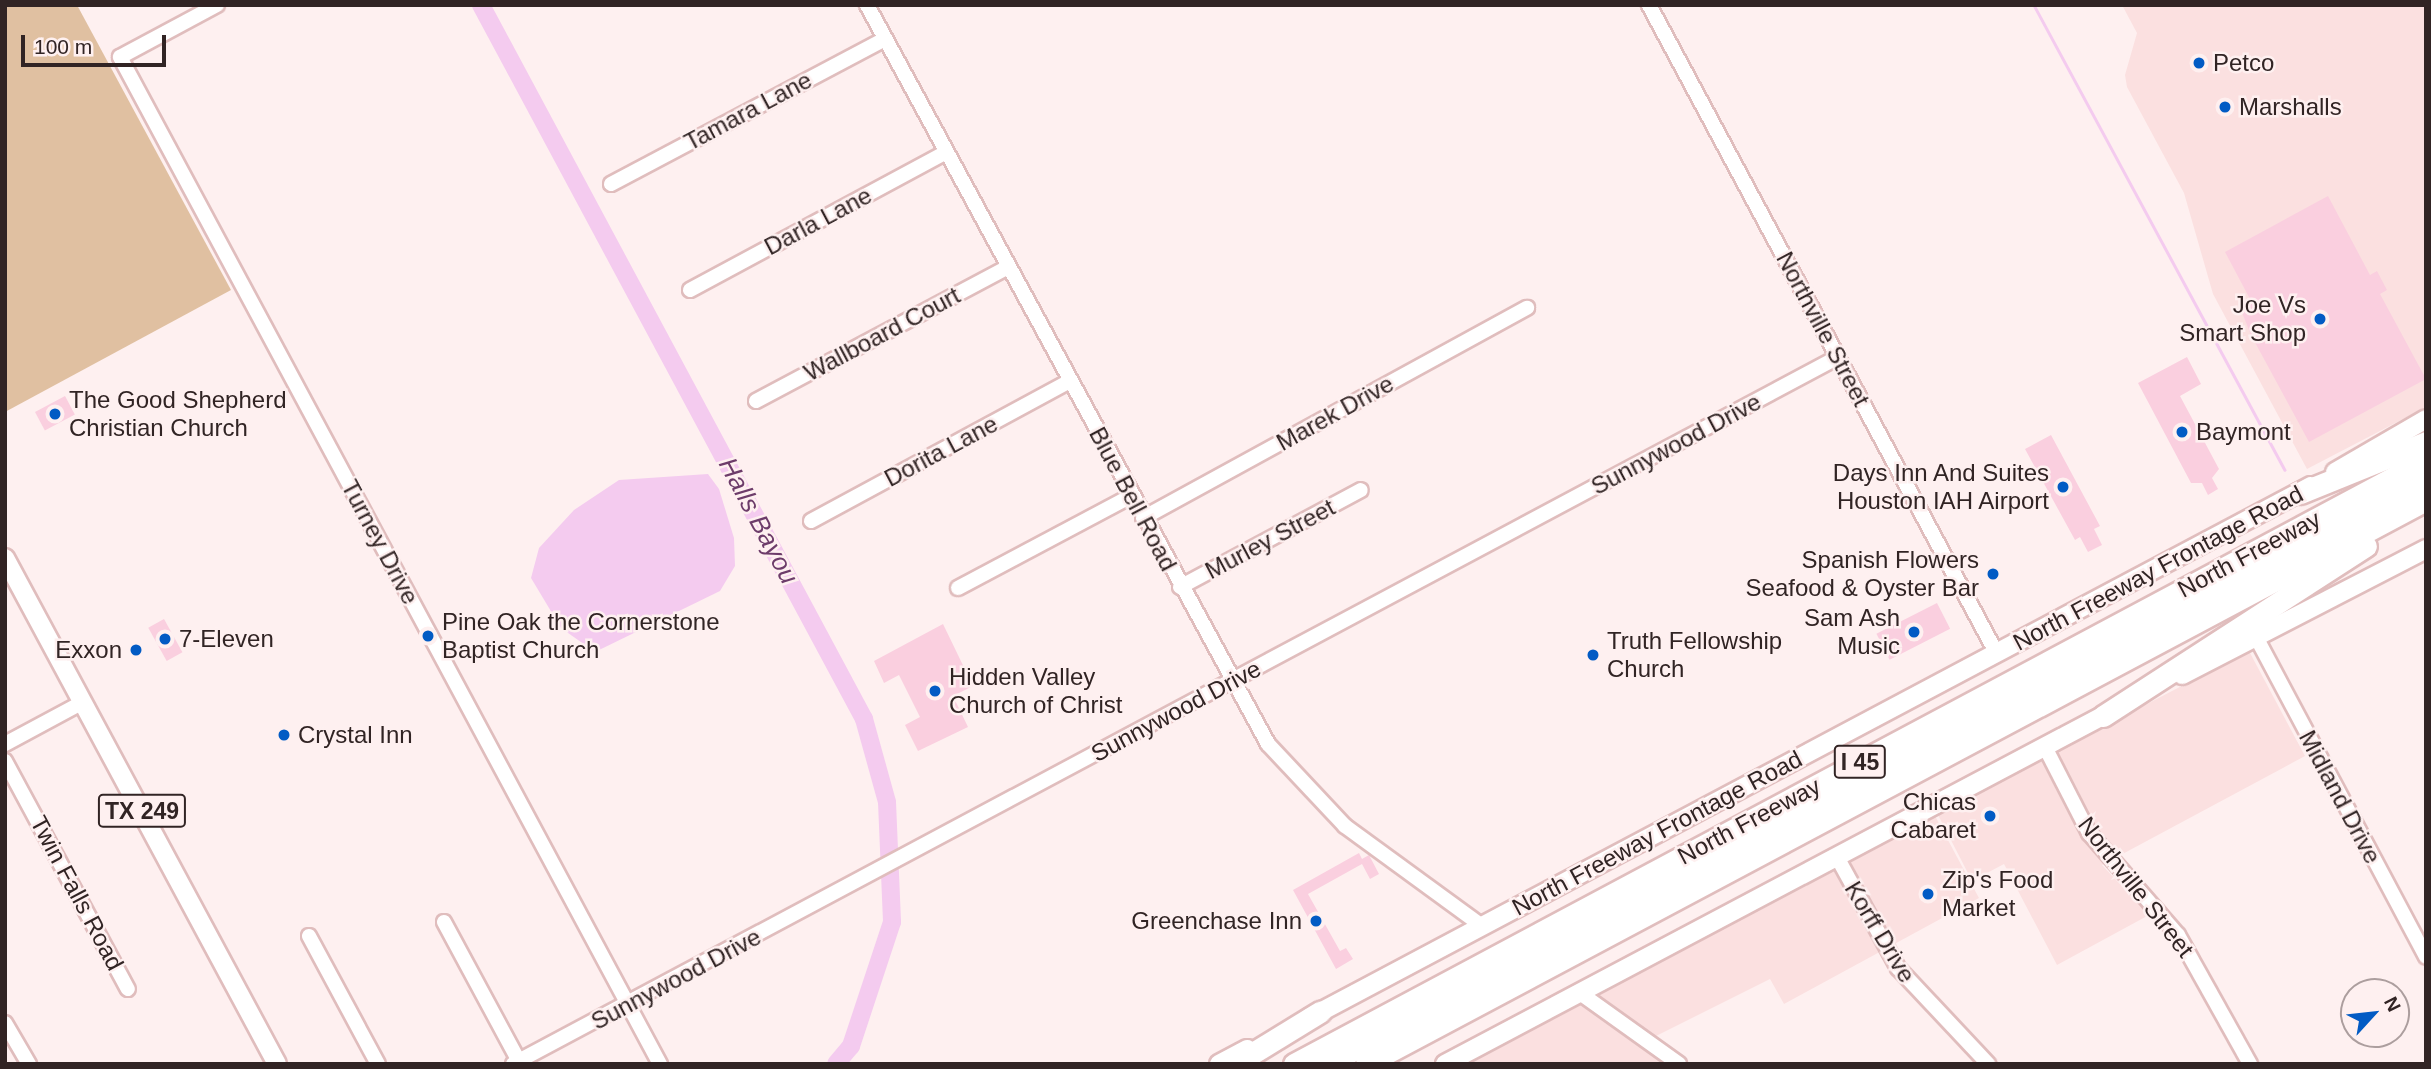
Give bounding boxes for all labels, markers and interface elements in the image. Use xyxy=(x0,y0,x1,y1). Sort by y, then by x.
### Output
scale bar xyxy=(24,21,170,65)
text: 100 m xyxy=(34,35,92,58)
place label: Petco xyxy=(2213,49,2274,77)
marker: Petco xyxy=(2191,55,2207,71)
street label: Tamara Lane xyxy=(679,65,817,157)
place label: Marshalls xyxy=(2239,93,2342,121)
marker: Marshalls xyxy=(2217,99,2233,115)
street label: Darla Lane xyxy=(759,181,877,261)
street label: Northville Street xyxy=(1770,247,1876,411)
street label: Wallboard Court xyxy=(799,281,965,387)
place label: Joe Vs Smart Shop xyxy=(2179,291,2306,347)
marker: Joe Vs Smart Shop xyxy=(2312,311,2328,327)
street label: Marek Drive xyxy=(1271,369,1399,457)
place label: The Good Shepherd Christian Church xyxy=(69,386,286,442)
street label: Sunnywood Drive xyxy=(1586,387,1766,501)
marker: The Good Shepherd Christian Church xyxy=(47,406,63,422)
street label: Dorita Lane xyxy=(879,409,1003,493)
place label: Baymont xyxy=(2196,418,2291,446)
street label: Blue Bell Road xyxy=(1083,422,1183,576)
marker: Baymont xyxy=(2174,424,2190,440)
water label: Halls Bayou xyxy=(712,452,804,590)
place label: Days Inn And Suites Houston IAH Airport xyxy=(1832,459,2049,515)
street label: Turney Drive xyxy=(335,475,425,609)
street label: North Freeway Frontage Road xyxy=(2008,479,2308,657)
marker: Days Inn And Suites Houston IAH Airport xyxy=(2055,479,2071,495)
street label: Murley Street xyxy=(1200,493,1340,585)
street label: North Freeway xyxy=(2173,504,2325,604)
place label: Spanish Flowers Seafood & Oyster Bar xyxy=(1746,546,1979,602)
marker: Spanish Flowers Seafood & Oyster Bar xyxy=(1985,566,2001,582)
place label: Sam Ash Music xyxy=(1803,604,1900,660)
place label: Pine Oak the Cornerstone Baptist Church xyxy=(442,608,719,664)
marker: Sam Ash Music xyxy=(1906,624,1922,640)
place label: 7-Eleven xyxy=(179,625,274,653)
place label: Truth Fellowship Church xyxy=(1607,627,1782,683)
marker: Pine Oak the Cornerstone Baptist Church xyxy=(420,628,436,644)
marker: 7-Eleven xyxy=(157,631,173,647)
place label: Exxon xyxy=(55,636,122,664)
marker: Exxon xyxy=(128,642,144,658)
marker: Truth Fellowship Church xyxy=(1585,647,1601,663)
street label: Sunnywood Drive xyxy=(1086,654,1266,768)
place label: Hidden Valley Church of Christ xyxy=(949,663,1122,719)
marker: Hidden Valley Church of Christ xyxy=(927,683,943,699)
place label: Crystal Inn xyxy=(298,721,413,749)
street label: Midland Drive xyxy=(2293,725,2387,869)
marker: Crystal Inn xyxy=(276,727,292,743)
road number: I 45 xyxy=(1834,742,1886,782)
street label: North Freeway Frontage Road xyxy=(1507,744,1807,922)
street label: North Freeway xyxy=(1673,771,1825,871)
place label: Chicas Cabaret xyxy=(1891,788,1976,844)
road number: TX 249 xyxy=(96,792,188,831)
marker: Chicas Cabaret xyxy=(1982,808,1998,824)
street label: Twin Falls Road xyxy=(24,811,130,975)
street label: Northville Street xyxy=(2072,811,2200,963)
place label: Zip's Food Market xyxy=(1942,866,2053,922)
street label: Korff Drive xyxy=(1839,876,1921,988)
marker: Zip's Food Market xyxy=(1920,886,1936,902)
place label: Greenchase Inn xyxy=(1131,907,1302,935)
marker: Greenchase Inn xyxy=(1308,913,1324,929)
street label: Sunnywood Drive xyxy=(586,922,766,1036)
north arrow xyxy=(2340,978,2410,1048)
text: N xyxy=(2380,993,2405,1015)

